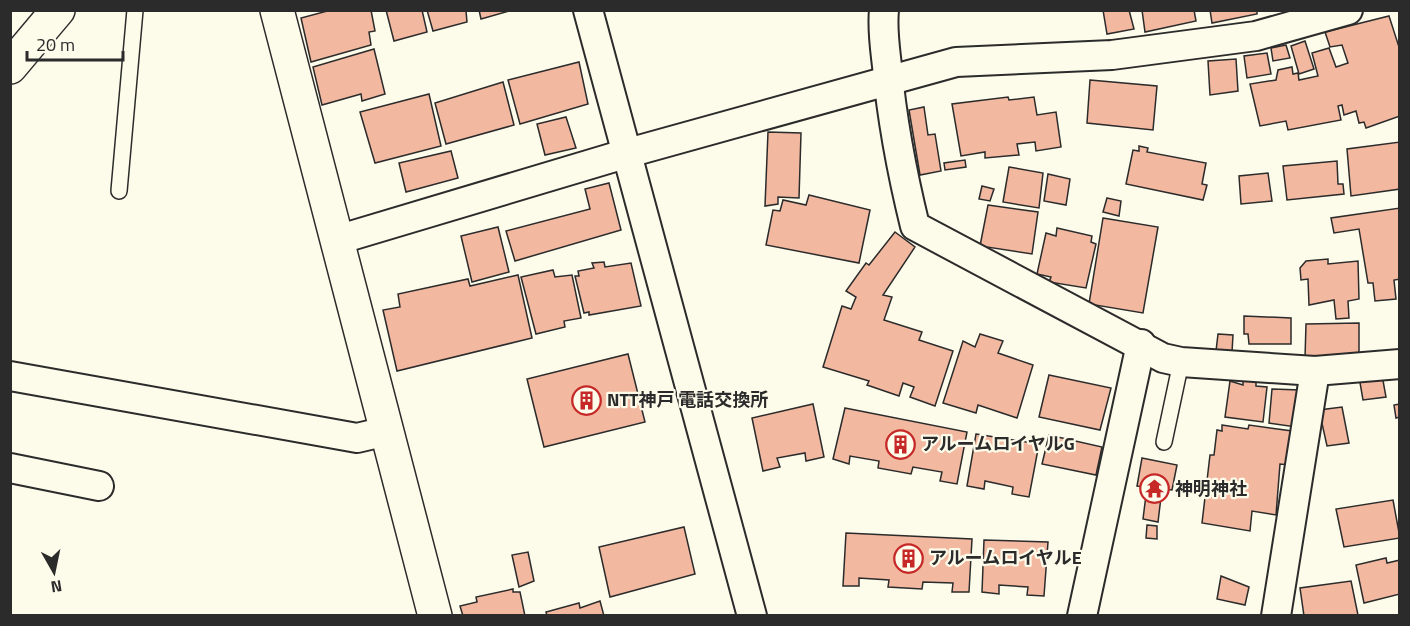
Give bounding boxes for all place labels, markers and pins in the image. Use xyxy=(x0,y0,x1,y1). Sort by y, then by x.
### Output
building icon: NTT神戸 電話交換所 xyxy=(570,384,602,416)
place label: NTT神戸 電話交換所 xyxy=(607,386,768,413)
building icon: アルームロイヤルG xyxy=(884,428,916,460)
place label: アルームロイヤルG xyxy=(921,430,1075,457)
temple icon: 神明神社 xyxy=(1138,473,1170,505)
place label: 神明神社 xyxy=(1175,475,1247,502)
building icon: アルームロイヤルE xyxy=(892,542,924,574)
place label: アルームロイヤルE xyxy=(929,544,1082,571)

